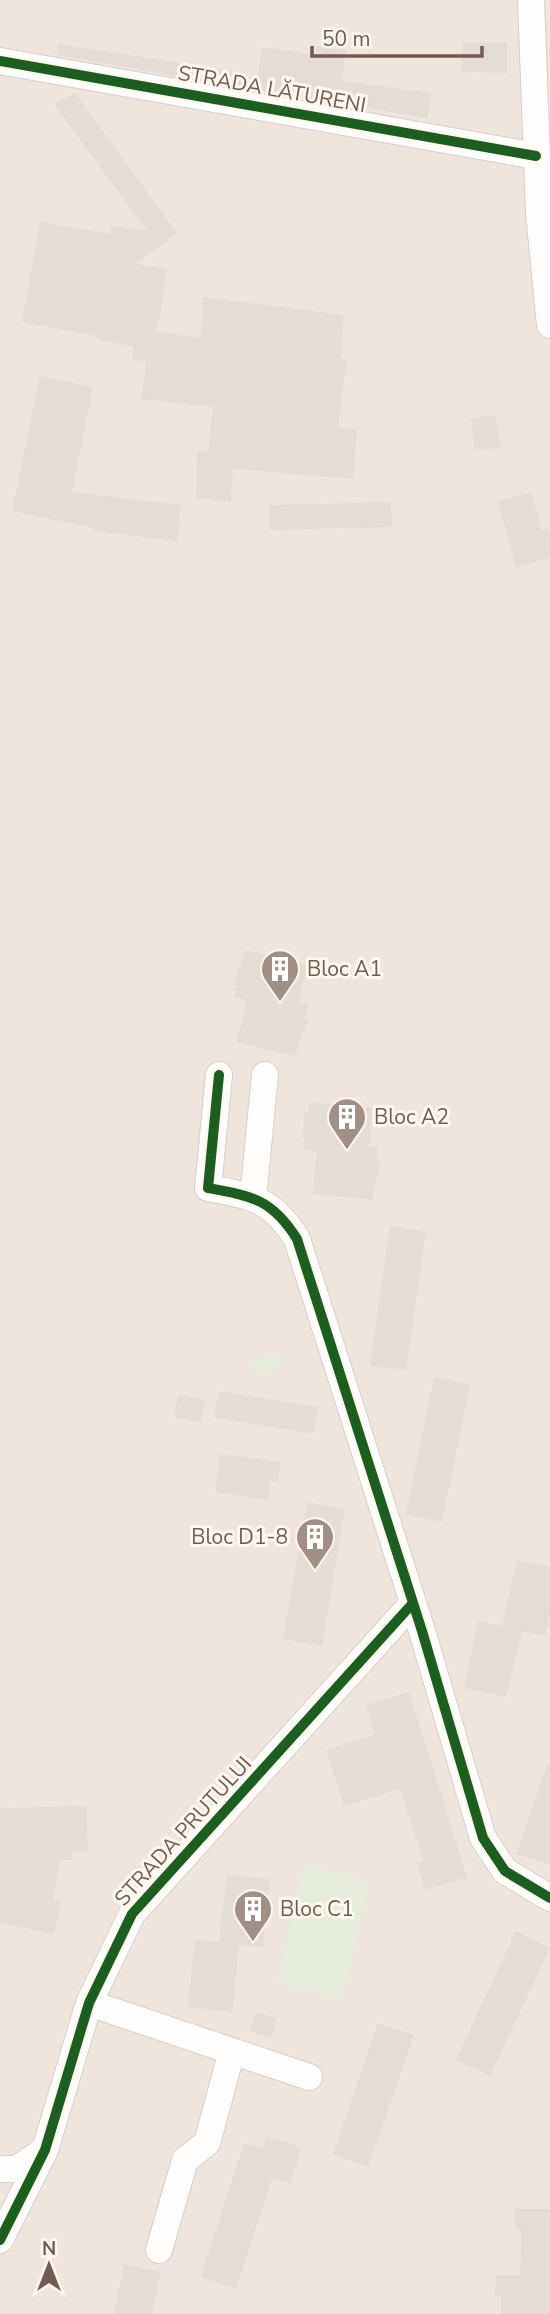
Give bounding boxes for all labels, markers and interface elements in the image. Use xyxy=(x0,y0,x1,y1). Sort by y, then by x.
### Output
scale bar xyxy=(312,14,482,58)
text: 50 m xyxy=(322,25,371,53)
street label: STRADA LĂTURENI xyxy=(176,59,368,119)
building icon: Bloc A1 xyxy=(259,948,301,1003)
place label: Bloc A1 xyxy=(307,955,382,983)
building icon: Bloc A2 xyxy=(326,1096,368,1151)
place label: Bloc A2 xyxy=(374,1103,449,1131)
building icon: Bloc D1-8 xyxy=(294,1516,336,1571)
place label: Bloc D1-8 xyxy=(191,1523,288,1551)
street label: STRADA PRUTULUI xyxy=(108,1750,258,1912)
building icon: Bloc C1 xyxy=(232,1888,274,1943)
place label: Bloc C1 xyxy=(280,1895,354,1923)
north arrow xyxy=(14,2230,84,2300)
text: N xyxy=(42,2236,56,2262)

